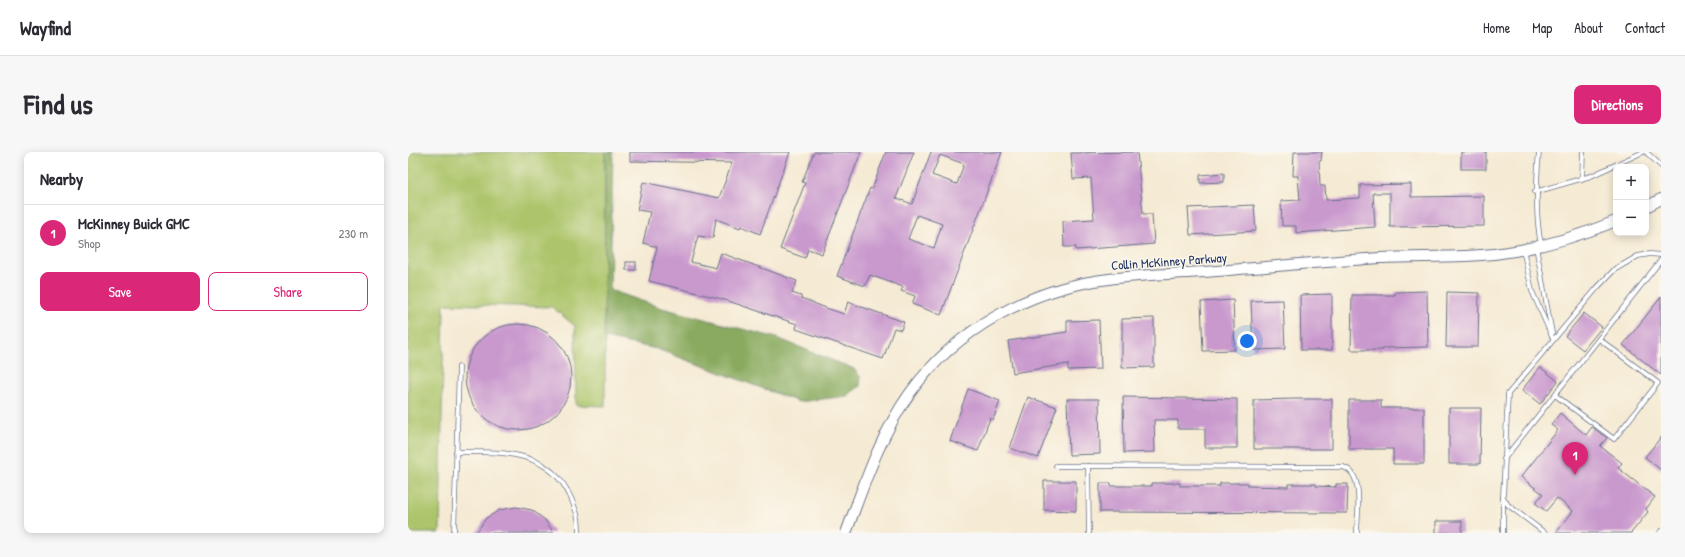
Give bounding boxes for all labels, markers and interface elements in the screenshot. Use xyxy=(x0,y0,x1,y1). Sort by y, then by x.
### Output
text: Wayfind xyxy=(20,15,71,41)
text: Home xyxy=(1483,18,1510,37)
text: Map xyxy=(1532,18,1552,37)
text: About xyxy=(1574,18,1603,37)
text: Contact xyxy=(1625,18,1665,37)
text: Find us xyxy=(24,85,93,123)
button: Directions xyxy=(1574,85,1661,124)
map controls xyxy=(1613,164,1649,236)
button: + xyxy=(1613,164,1649,200)
text: Nearby xyxy=(40,167,83,190)
button: − xyxy=(1613,200,1649,236)
text: McKinney Buick GMC xyxy=(78,213,190,234)
text: 1 xyxy=(51,224,55,242)
text: 230 m xyxy=(338,224,368,242)
text: Shop xyxy=(78,234,100,252)
street label: Collin McKinney Parkway xyxy=(1111,248,1228,274)
button: Save xyxy=(40,272,200,311)
button: Share xyxy=(208,272,368,311)
your location xyxy=(1237,331,1257,351)
pin: 1 xyxy=(1562,442,1588,475)

